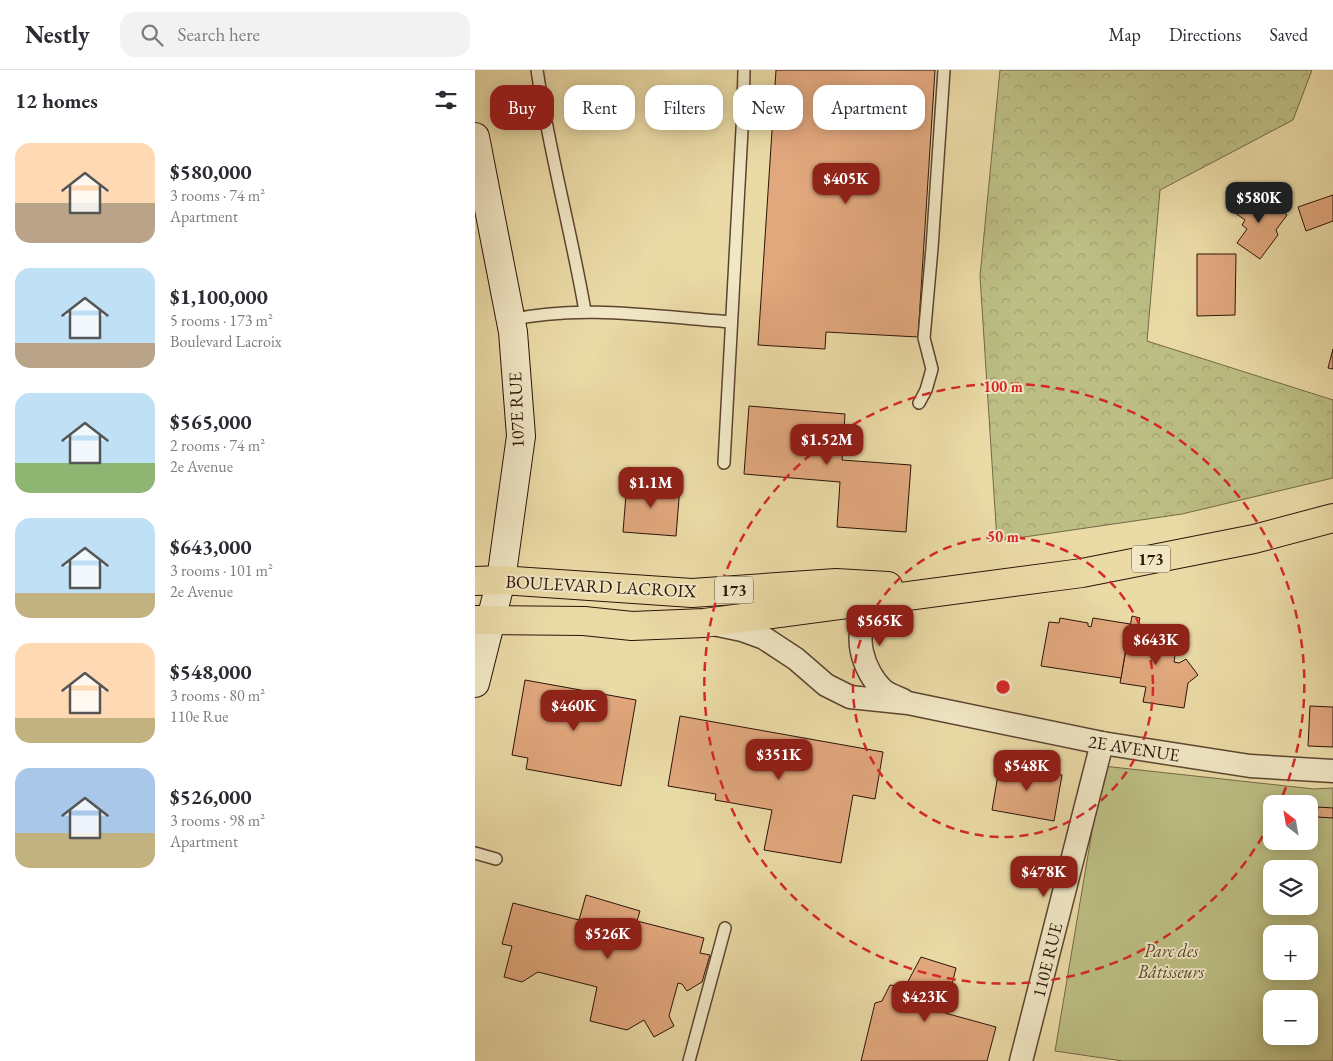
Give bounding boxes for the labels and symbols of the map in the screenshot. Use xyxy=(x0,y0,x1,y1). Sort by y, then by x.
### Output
pin: $405K xyxy=(811,162,881,205)
pin: $580K xyxy=(1224,182,1294,224)
street label: 107E RUE xyxy=(503,372,529,448)
text: 100 m xyxy=(983,377,1023,396)
pin: $1.52M xyxy=(786,424,868,466)
pin: $1.1M xyxy=(616,466,686,509)
text: 50 m xyxy=(987,527,1019,546)
road number: 173 xyxy=(1132,546,1170,572)
street label: BOULEVARD LACROIX xyxy=(505,570,697,602)
road number: 173 xyxy=(715,576,753,604)
pin: $565K xyxy=(845,604,915,647)
pin: $643K xyxy=(1121,624,1191,666)
centre of rings xyxy=(994,678,1012,696)
pin: $460K xyxy=(539,690,609,732)
street label: 2E AVENUE xyxy=(1087,729,1181,767)
pin: $351K xyxy=(744,738,814,781)
pin: $548K xyxy=(992,750,1062,792)
north arrow xyxy=(1263,795,1317,850)
pin: $478K xyxy=(1009,856,1079,898)
pin: $526K xyxy=(573,918,643,960)
street label: 110E RUE xyxy=(1027,920,1067,1000)
park label: Parc des Bâtisseurs xyxy=(1137,939,1205,983)
pin: $423K xyxy=(890,980,960,1023)

